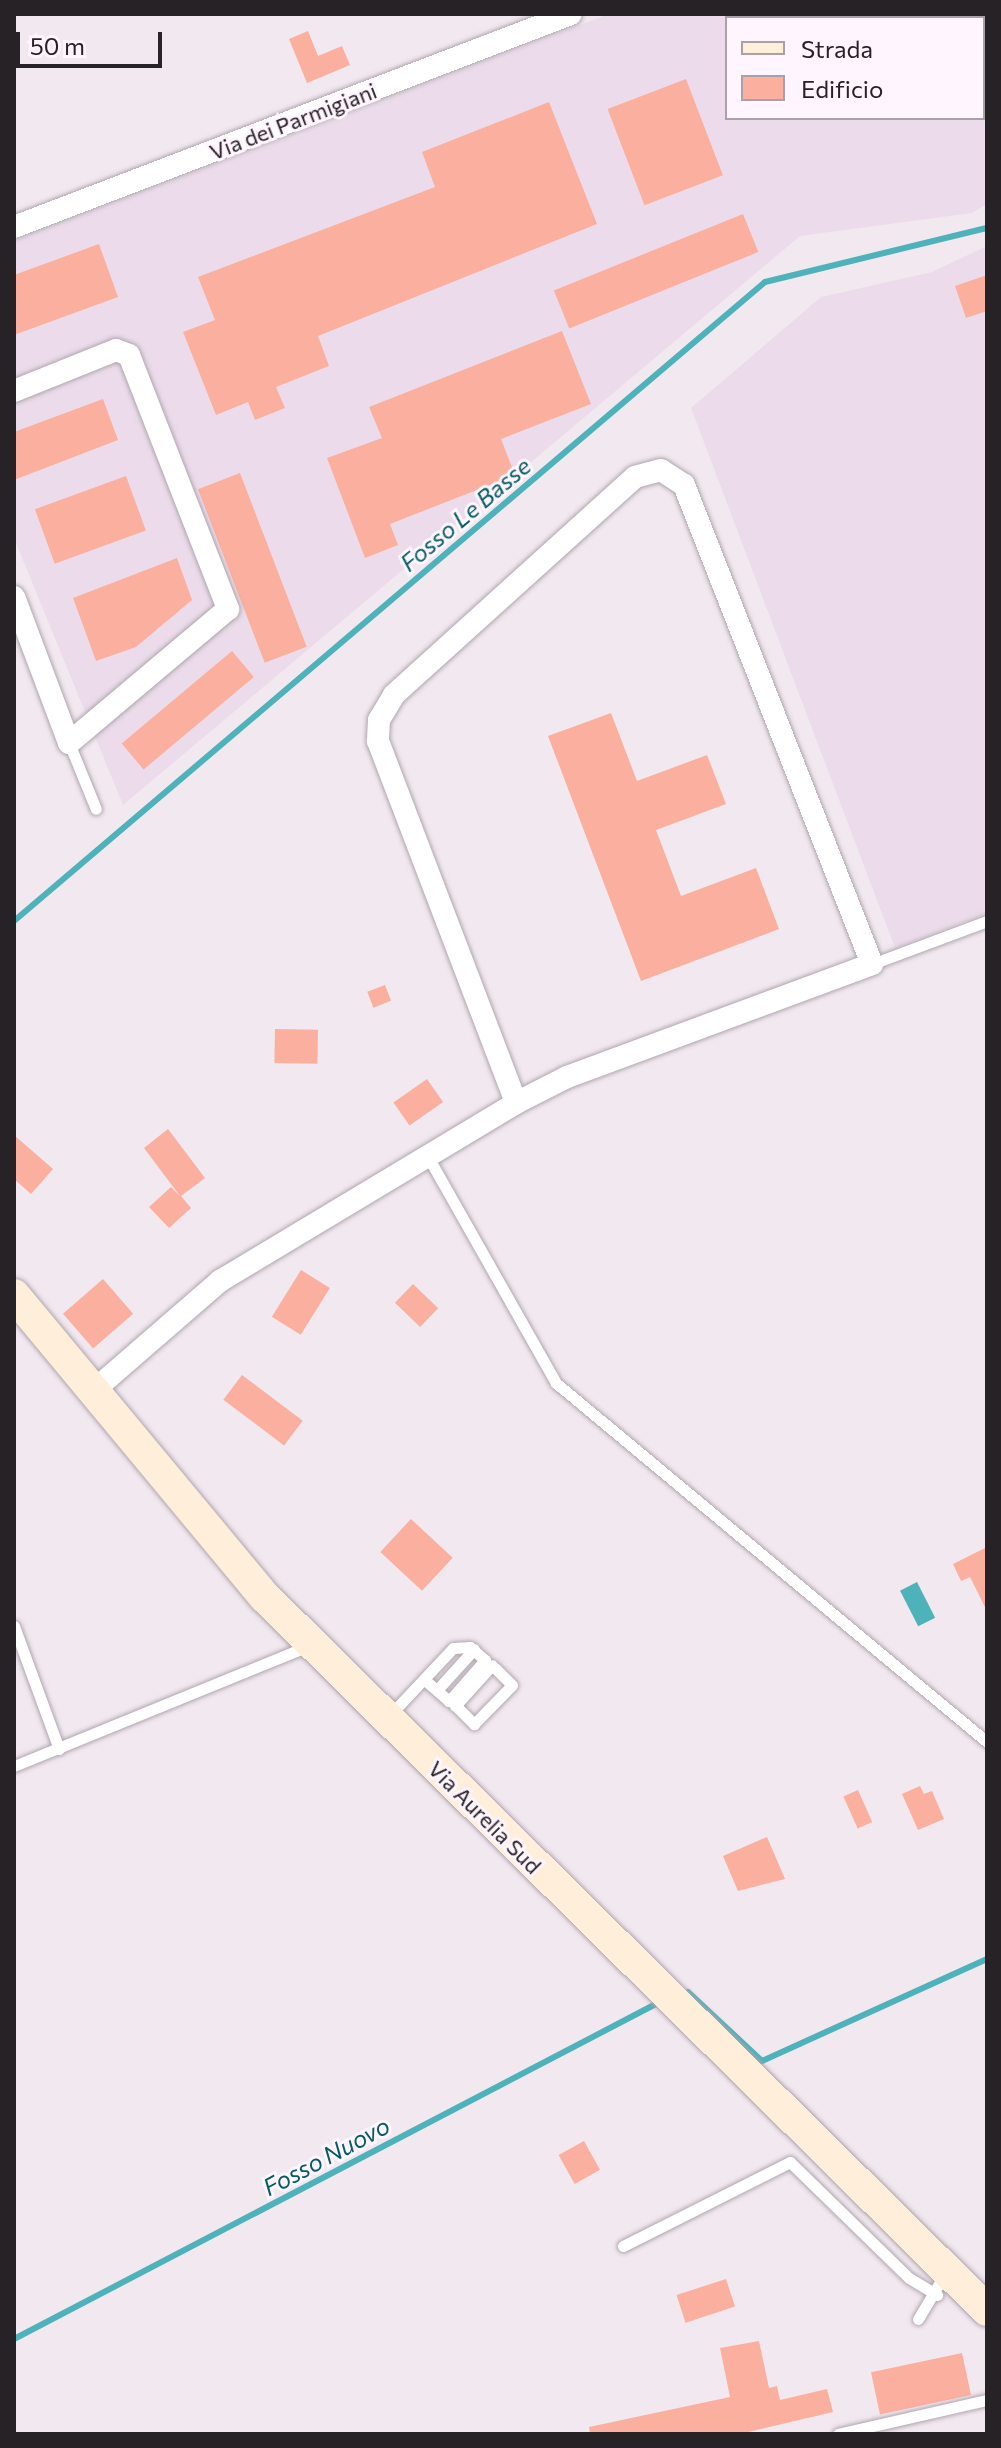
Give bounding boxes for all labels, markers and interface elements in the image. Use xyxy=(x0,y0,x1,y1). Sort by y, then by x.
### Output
scale bar xyxy=(20,16,166,66)
legend xyxy=(725,16,985,120)
text: 50 m xyxy=(30,31,85,60)
text: Strada xyxy=(801,34,873,63)
text: Edificio xyxy=(801,74,883,103)
street label: Via dei Parmigiani xyxy=(206,77,380,165)
water label: Fosso Le Basse xyxy=(394,451,536,577)
street label: Via Aurelia Sud xyxy=(423,1755,547,1879)
water label: Fosso Nuovo xyxy=(258,2111,394,2201)

